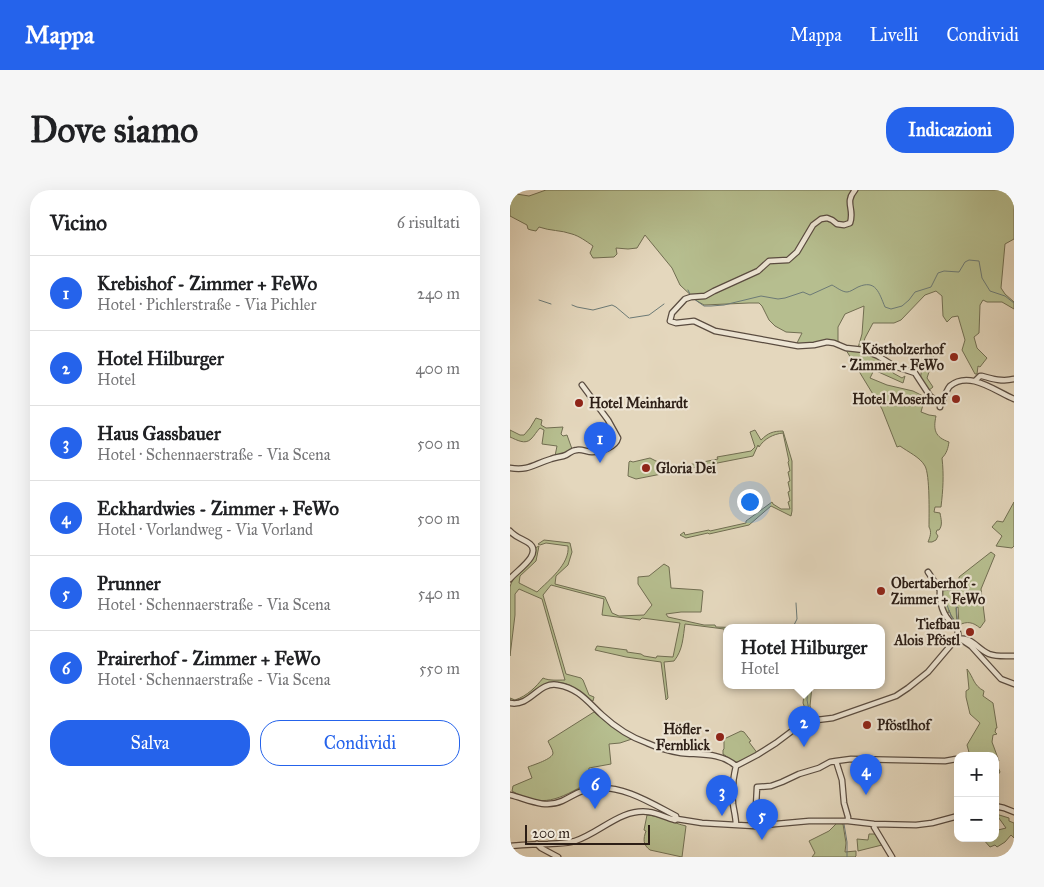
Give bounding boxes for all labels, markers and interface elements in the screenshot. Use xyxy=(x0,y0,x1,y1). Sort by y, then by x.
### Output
text: Mappa xyxy=(25,20,94,50)
text: Mappa xyxy=(790,24,842,46)
text: Livelli xyxy=(870,24,918,46)
text: Condividi xyxy=(946,24,1019,46)
button: Indicazioni xyxy=(886,107,1014,153)
text: Dove siamo xyxy=(30,109,198,152)
text: Vicino xyxy=(50,210,107,236)
text: 6 risultati xyxy=(397,213,460,232)
text: Krebishof - Zimmer + FeWo xyxy=(97,272,317,295)
text: 1 xyxy=(63,284,69,303)
text: 240 m xyxy=(417,284,460,303)
text: Hotel · Pichlerstraße - Via Pichler xyxy=(97,295,316,314)
place label: Köstholzerhof - Zimmer + FeWo xyxy=(841,341,946,374)
text: Hotel Hilburger xyxy=(97,347,224,370)
marker: Köstholzerhof - Zimmer + FeWo xyxy=(948,351,960,363)
text: 2 xyxy=(62,359,70,378)
text: 400 m xyxy=(416,359,460,378)
text: Hotel xyxy=(97,370,135,389)
place label: Hotel Moserhof xyxy=(852,391,948,408)
marker: Hotel Moserhof xyxy=(950,393,962,405)
place label: Hotel Meinhardt xyxy=(589,395,688,412)
marker: Hotel Meinhardt xyxy=(573,397,585,409)
text: Haus Gassbauer xyxy=(97,422,221,445)
pin: 1 xyxy=(584,422,616,463)
text: 3 xyxy=(63,434,69,453)
text: 500 m xyxy=(417,434,460,453)
text: Hotel · Schennaerstraße - Via Scena xyxy=(97,445,330,464)
place label: Gloria Dei xyxy=(656,460,716,477)
marker: Gloria Dei xyxy=(640,462,652,474)
your location xyxy=(737,489,763,515)
text: Eckhardwies - Zimmer + FeWo xyxy=(97,497,339,520)
text: 4 xyxy=(62,509,70,528)
text: 500 m xyxy=(417,509,460,528)
text: Hotel · Vorlandweg - Via Vorland xyxy=(97,520,313,539)
text: Prunner xyxy=(97,572,161,595)
place label: Obertaberhof - Zimmer + FeWo xyxy=(891,575,985,608)
text: 5 xyxy=(62,584,70,603)
text: 540 m xyxy=(418,584,460,603)
marker: Obertaberhof - Zimmer + FeWo xyxy=(875,585,887,597)
text: Hotel · Schennaerstraße - Via Scena xyxy=(97,595,330,614)
place label: Tiefbau Alois Pföstl xyxy=(893,616,961,649)
popup xyxy=(723,624,885,689)
marker: Tiefbau Alois Pföstl xyxy=(964,626,976,638)
text: Hotel Hilburger xyxy=(741,636,867,659)
text: Prairerhof - Zimmer + FeWo xyxy=(97,647,321,670)
text: 6 xyxy=(62,659,70,678)
text: 550 m xyxy=(419,659,460,678)
text: Hotel xyxy=(741,659,779,678)
text: Hotel · Schennaerstraße - Via Scena xyxy=(97,670,330,689)
pin: 2 xyxy=(788,706,820,747)
place label: Pföstlhof xyxy=(877,717,932,734)
marker: Pföstlhof xyxy=(861,719,873,731)
button: Salva xyxy=(50,720,250,766)
button: Condividi xyxy=(260,720,460,766)
place label: Höfler - Fernblick xyxy=(656,721,710,754)
marker: Höfler - Fernblick xyxy=(714,731,726,743)
map controls xyxy=(954,752,999,842)
button: + xyxy=(954,752,999,797)
pin: 4 xyxy=(850,754,882,795)
pin: 6 xyxy=(579,768,611,809)
pin: 3 xyxy=(706,775,738,816)
button: − xyxy=(954,797,999,842)
pin: 5 xyxy=(746,799,778,840)
scale bar xyxy=(525,822,650,845)
text: 200 m xyxy=(532,825,570,842)

